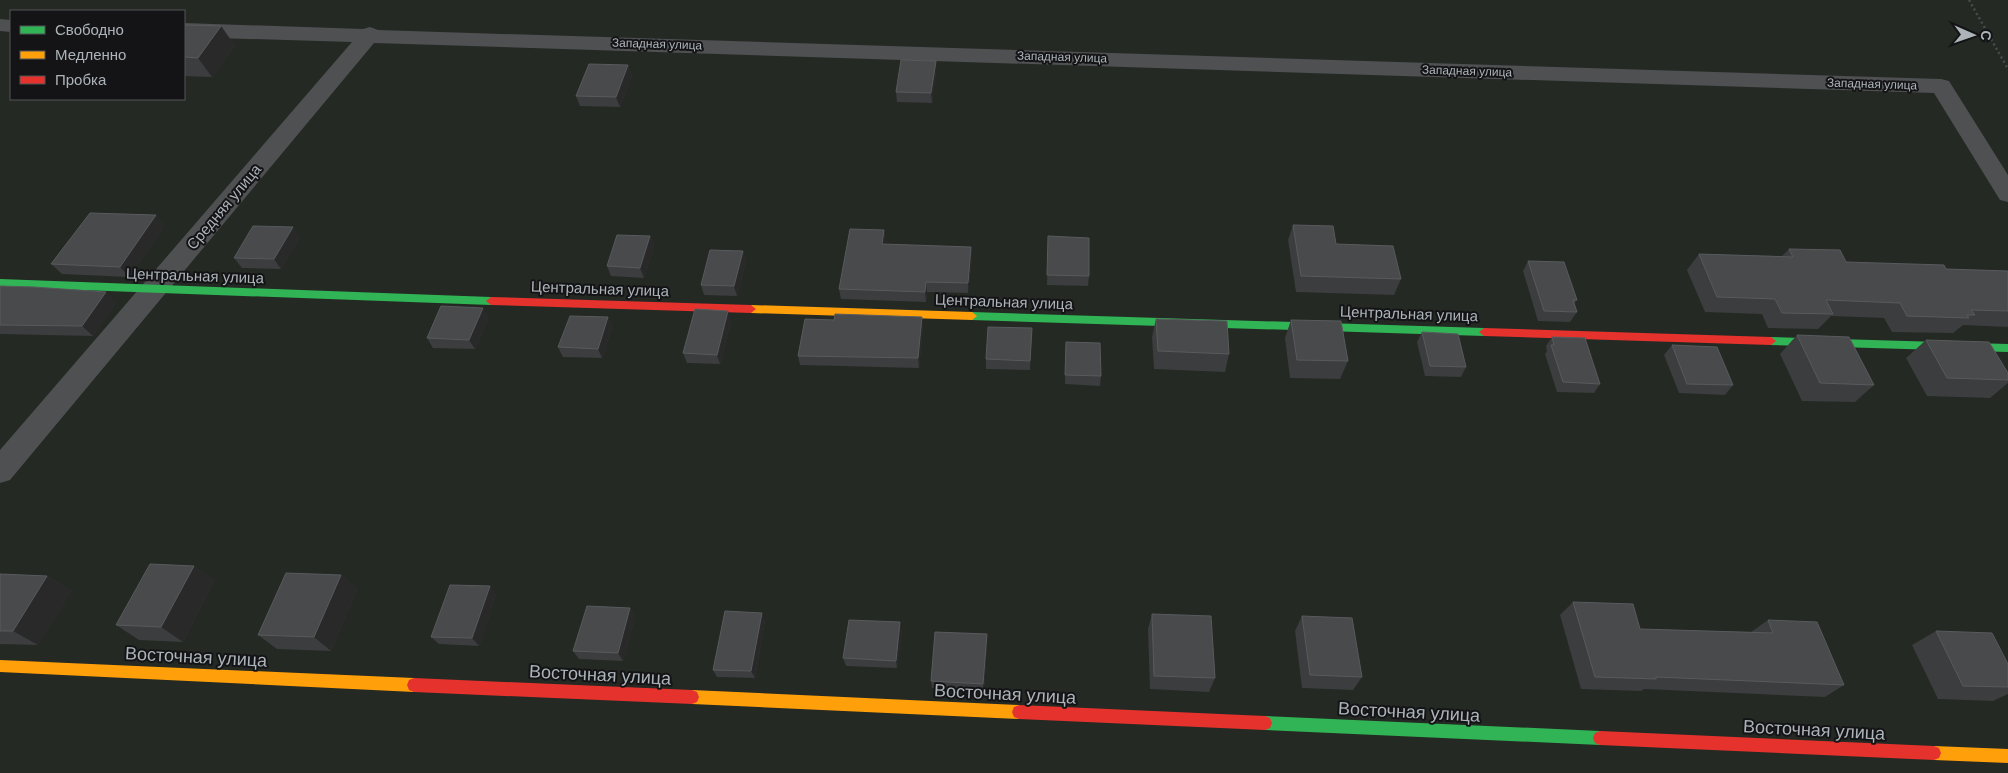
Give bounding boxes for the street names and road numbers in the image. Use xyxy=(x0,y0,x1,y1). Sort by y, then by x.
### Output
street label: Западная улица xyxy=(612,35,703,53)
street label: Западная улица xyxy=(1017,48,1108,66)
street label: Западная улица xyxy=(1422,62,1513,80)
street label: Западная улица xyxy=(1827,75,1918,93)
street label: Средняя улица xyxy=(183,160,265,253)
street label: Центральная улица xyxy=(126,265,265,286)
street label: Центральная улица xyxy=(531,278,670,299)
street label: Центральная улица xyxy=(935,291,1074,312)
street label: Центральная улица xyxy=(1340,303,1479,324)
street label: Восточная улица xyxy=(124,643,269,671)
street label: Восточная улица xyxy=(528,661,673,689)
street label: Восточная улица xyxy=(933,680,1078,708)
street label: Восточная улица xyxy=(1337,698,1482,726)
street label: Восточная улица xyxy=(1742,716,1887,744)

